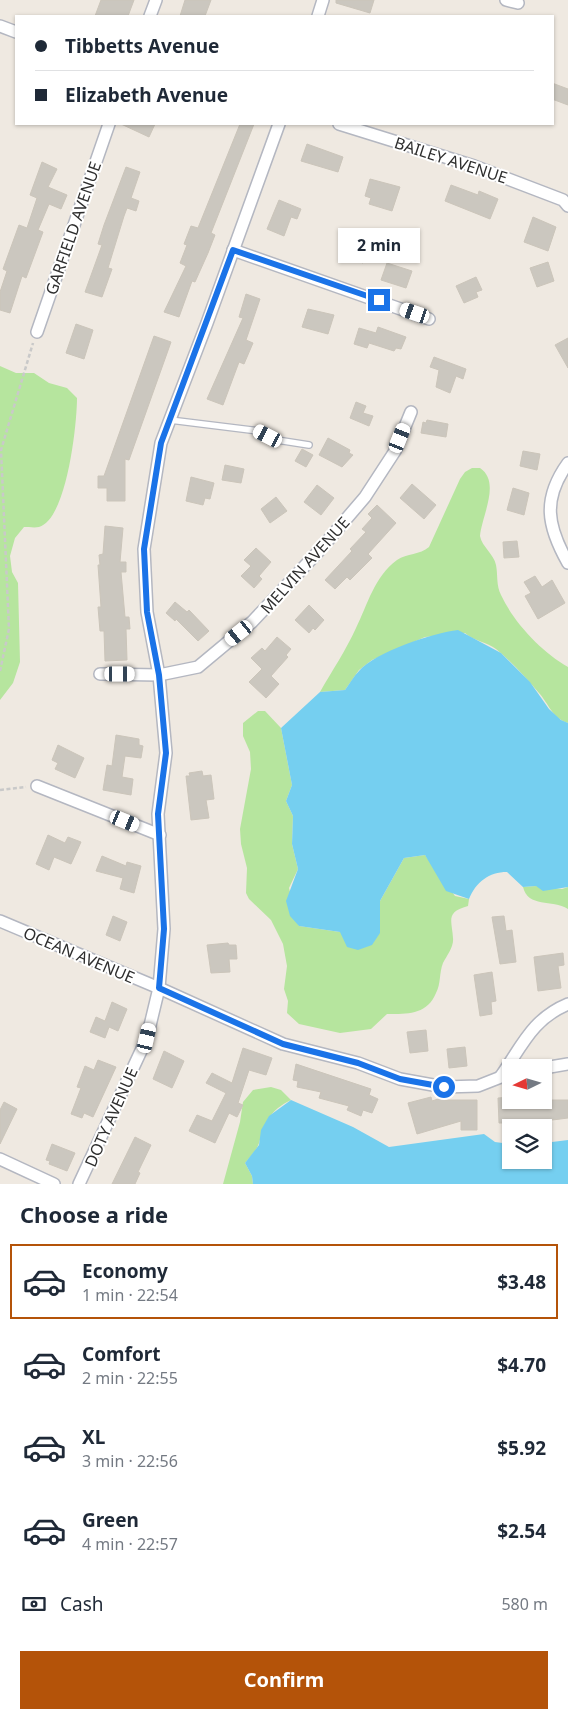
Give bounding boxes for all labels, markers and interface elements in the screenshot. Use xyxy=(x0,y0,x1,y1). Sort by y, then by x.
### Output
text: Tibbetts Avenue xyxy=(65,33,219,59)
text: Elizabeth Avenue xyxy=(65,82,228,108)
street label: BAILEY AVENUE xyxy=(392,131,510,189)
street label: GARFIELD AVENUE xyxy=(40,158,106,298)
callout: 2 min xyxy=(338,228,420,262)
text: 2 min xyxy=(357,234,401,256)
route end xyxy=(368,289,390,311)
car xyxy=(398,301,431,325)
car xyxy=(387,421,412,455)
car xyxy=(251,423,284,449)
street label: MELVIN AVENUE xyxy=(255,512,355,618)
car xyxy=(222,618,255,648)
car xyxy=(105,667,135,682)
car xyxy=(108,808,141,834)
street label: OCEAN AVENUE xyxy=(20,922,138,988)
car xyxy=(136,1022,157,1054)
north arrow xyxy=(502,1059,552,1109)
map controls xyxy=(502,1059,552,1169)
street label: DOTY AVENUE xyxy=(79,1064,143,1170)
route start xyxy=(433,1076,455,1098)
button: layers xyxy=(502,1119,552,1169)
text: Choose a ride xyxy=(20,1199,168,1229)
text: Economy xyxy=(82,1258,168,1284)
icon: car xyxy=(22,1259,67,1304)
text: $3.48 xyxy=(497,1269,546,1295)
text: 1 min · 22:54 xyxy=(82,1284,178,1306)
text: Comfort xyxy=(82,1341,161,1367)
icon: car xyxy=(22,1342,67,1387)
text: $4.70 xyxy=(497,1352,546,1378)
text: 2 min · 22:55 xyxy=(82,1367,178,1389)
text: XL xyxy=(82,1424,105,1450)
icon: car xyxy=(22,1425,67,1470)
text: $5.92 xyxy=(497,1435,546,1461)
text: 3 min · 22:56 xyxy=(82,1450,178,1472)
text: Green xyxy=(82,1507,139,1533)
icon: car xyxy=(22,1508,67,1553)
text: $2.54 xyxy=(497,1518,546,1544)
text: 4 min · 22:57 xyxy=(82,1533,178,1555)
icon: cash xyxy=(20,1590,48,1618)
text: Cash xyxy=(60,1591,104,1617)
text: 580 m xyxy=(501,1593,548,1615)
button: Confirm xyxy=(20,1651,548,1709)

